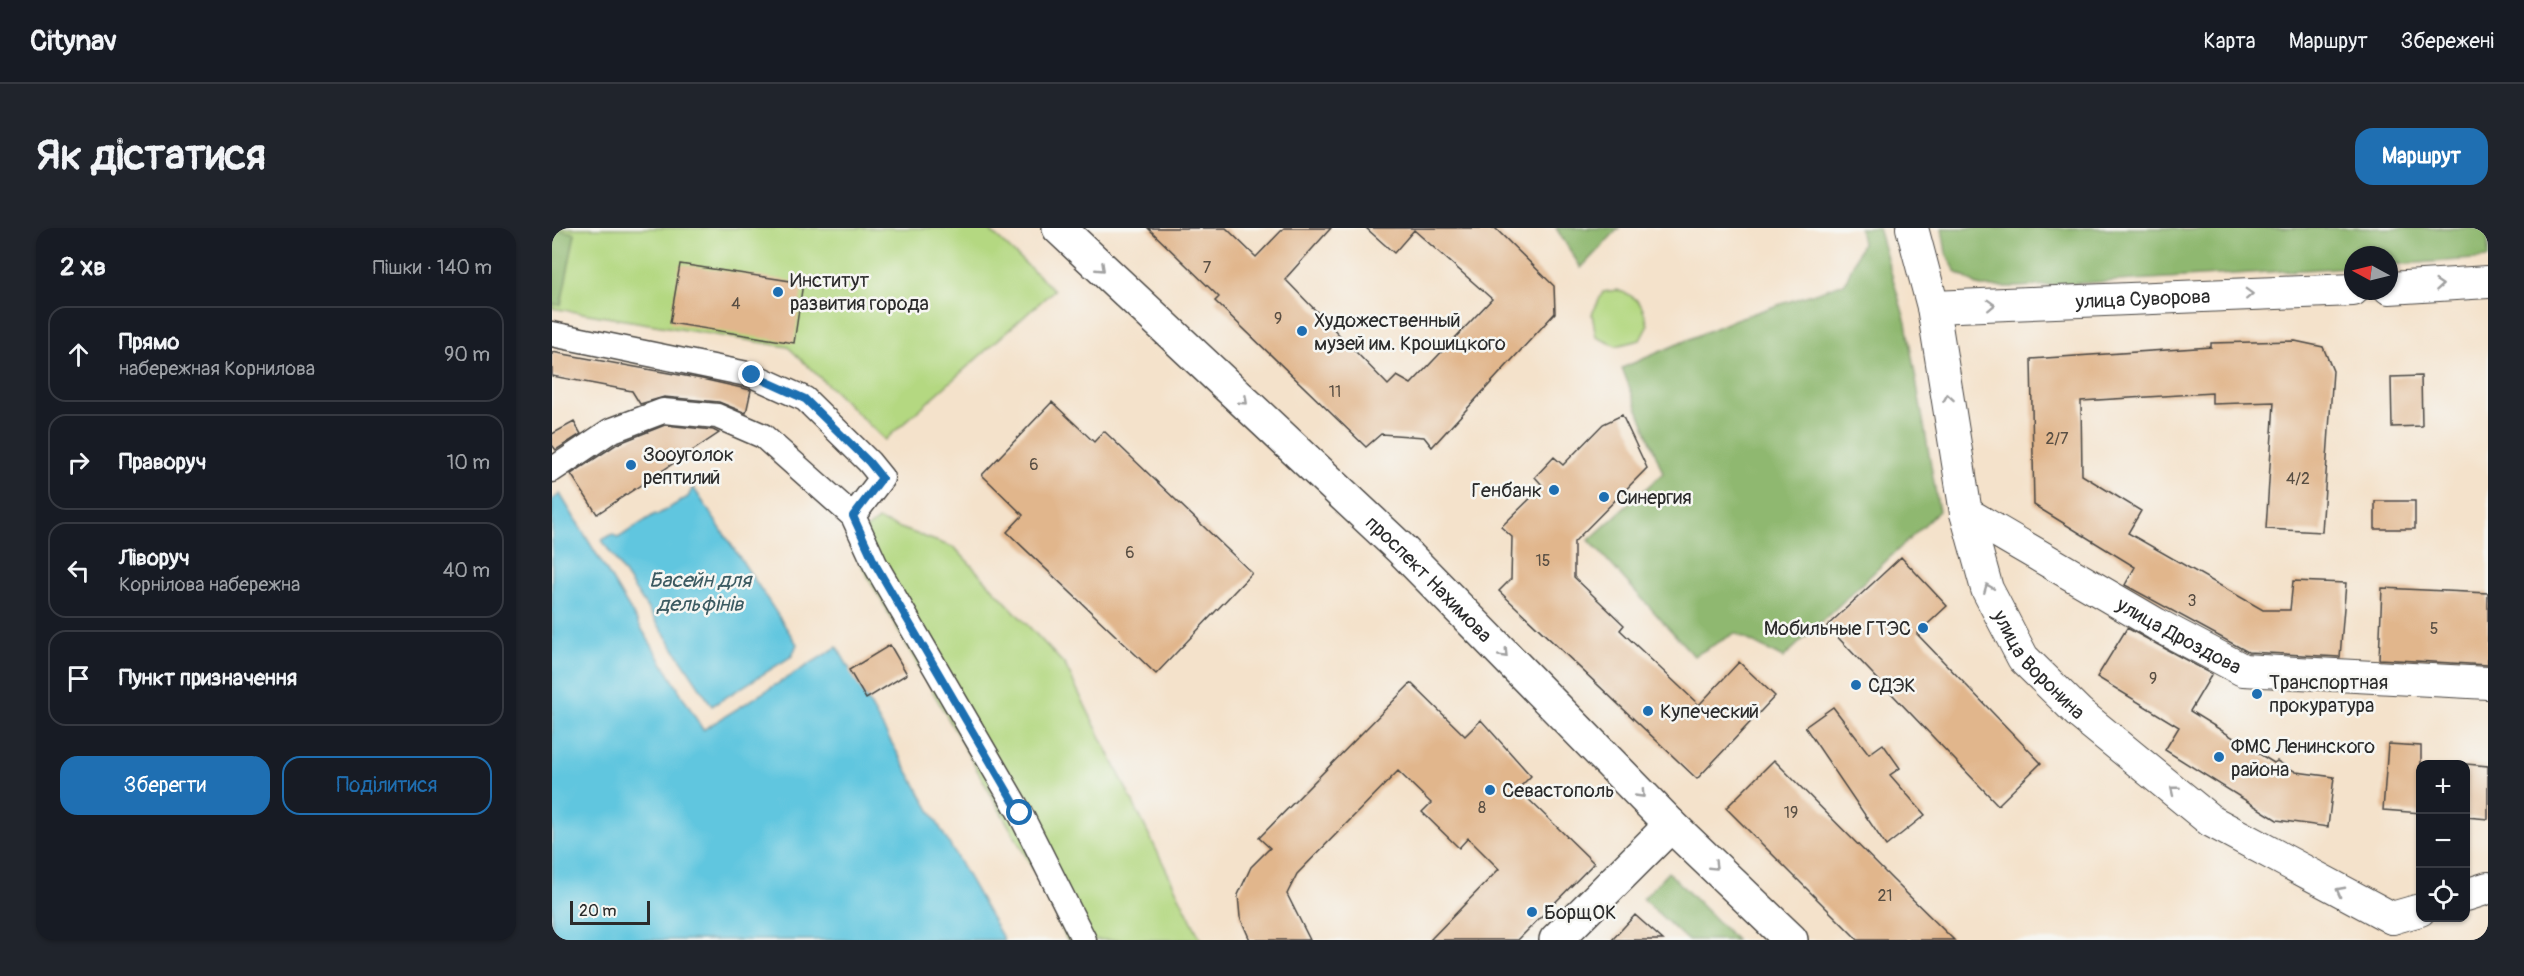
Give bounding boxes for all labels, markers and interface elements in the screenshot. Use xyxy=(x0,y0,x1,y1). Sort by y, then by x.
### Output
text: Citynav xyxy=(30,24,117,59)
text: Карта xyxy=(2204,28,2256,55)
text: Маршрут xyxy=(2289,28,2368,55)
text: Збережені xyxy=(2401,28,2494,55)
button: Маршрут xyxy=(2355,128,2488,185)
text: Як дістатися xyxy=(36,130,266,182)
north arrow xyxy=(2344,246,2398,300)
text: 2 хв xyxy=(60,251,106,283)
text: Пішки · 140 m xyxy=(373,255,492,280)
house number: 7 xyxy=(1203,258,1212,278)
one-way arrow xyxy=(1095,261,1105,272)
place label: Институт развития города xyxy=(790,268,929,316)
one-way arrow xyxy=(2434,279,2443,292)
street label: улица Суворова xyxy=(2074,284,2211,314)
marker: Институт развития города xyxy=(771,285,785,299)
one-way arrow xyxy=(2244,288,2253,301)
house number: 4 xyxy=(731,294,741,314)
one-way arrow xyxy=(1987,298,1996,311)
place label: Художественный музей им. Крошицкого xyxy=(1314,308,1506,356)
house number: 9 xyxy=(1274,309,1282,329)
marker: Художественный музей им. Крошицкого xyxy=(1295,324,1309,338)
text: Прямо xyxy=(119,328,179,356)
icon: ahead xyxy=(62,338,95,371)
text: 90 m xyxy=(444,342,490,367)
text: набережная Корнилова xyxy=(119,356,315,381)
route end xyxy=(738,361,764,387)
house number: 11 xyxy=(1329,382,1341,402)
one-way arrow xyxy=(1942,393,1954,403)
one-way arrow xyxy=(1236,394,1247,405)
house number: 2/7 xyxy=(2045,429,2069,449)
place label: Зооуголок рептилий xyxy=(643,442,734,490)
icon: right xyxy=(62,446,95,479)
text: Праворуч xyxy=(119,448,206,476)
text: 10 m xyxy=(446,450,490,475)
house number: 6 xyxy=(1029,455,1039,475)
marker: Зооуголок рептилий xyxy=(624,458,638,472)
house number: 4/2 xyxy=(2286,469,2310,489)
place label: Генбанк xyxy=(1472,478,1542,503)
marker: Генбанк xyxy=(1547,483,1561,497)
place label: Синергия xyxy=(1616,485,1692,510)
marker: Синергия xyxy=(1597,490,1611,504)
street label: проспект Нахимова xyxy=(1360,510,1497,648)
house number: 6 xyxy=(1125,543,1135,563)
text: Ліворуч xyxy=(119,544,190,572)
house number: 15 xyxy=(1536,551,1550,571)
icon: left xyxy=(62,554,95,587)
text: 40 m xyxy=(443,558,490,583)
water label: Басейн для дельфiнiв xyxy=(649,567,753,618)
text: Корнілова набережна xyxy=(119,572,300,597)
one-way arrow xyxy=(1983,584,1995,595)
street label: улица Дроздова xyxy=(2111,591,2246,680)
house number: 3 xyxy=(2188,591,2197,611)
street label: улица Воронина xyxy=(1987,605,2090,725)
place label: Мобильные ГТЭС xyxy=(1764,616,1911,641)
house number: 5 xyxy=(2430,619,2438,639)
marker: Мобильные ГТЭС xyxy=(1916,621,1930,635)
one-way arrow xyxy=(1497,648,1508,658)
icon: arrive xyxy=(62,662,95,695)
text: Пункт призначення xyxy=(119,664,297,692)
house number: 9 xyxy=(2149,669,2157,689)
place label: Транспортная прокуратура xyxy=(2269,670,2388,718)
place label: СДЭК xyxy=(1868,673,1916,698)
marker: СДЭК xyxy=(1849,678,1863,692)
marker: Транспортная прокуратура xyxy=(2250,687,2264,701)
place label: Купеческий xyxy=(1660,699,1759,724)
marker: Купеческий xyxy=(1641,704,1655,718)
place label: ФМС Ленинского района xyxy=(2231,734,2375,782)
marker: ФМС Ленинского района xyxy=(2212,750,2226,764)
button: Зберегти xyxy=(60,756,270,815)
button: Поділитися xyxy=(282,756,492,815)
map controls xyxy=(2416,760,2470,922)
button: + xyxy=(2416,760,2470,814)
place label: Севастополь xyxy=(1502,778,1615,803)
marker: Севастополь xyxy=(1483,783,1497,797)
one-way arrow xyxy=(1633,786,1644,797)
one-way arrow xyxy=(2170,787,2181,798)
house number: 8 xyxy=(1478,798,1486,818)
route start xyxy=(1006,799,1032,825)
house number: 19 xyxy=(1784,803,1798,823)
button: − xyxy=(2416,814,2470,868)
one-way arrow xyxy=(1706,858,1717,869)
button: locate xyxy=(2416,868,2470,922)
house number: 21 xyxy=(1877,886,1893,906)
one-way arrow xyxy=(2336,887,2347,898)
scale bar xyxy=(570,898,650,926)
place label: БорщОК xyxy=(1544,900,1617,925)
text: 20 m xyxy=(579,901,617,921)
marker: БорщОК xyxy=(1525,905,1539,919)

